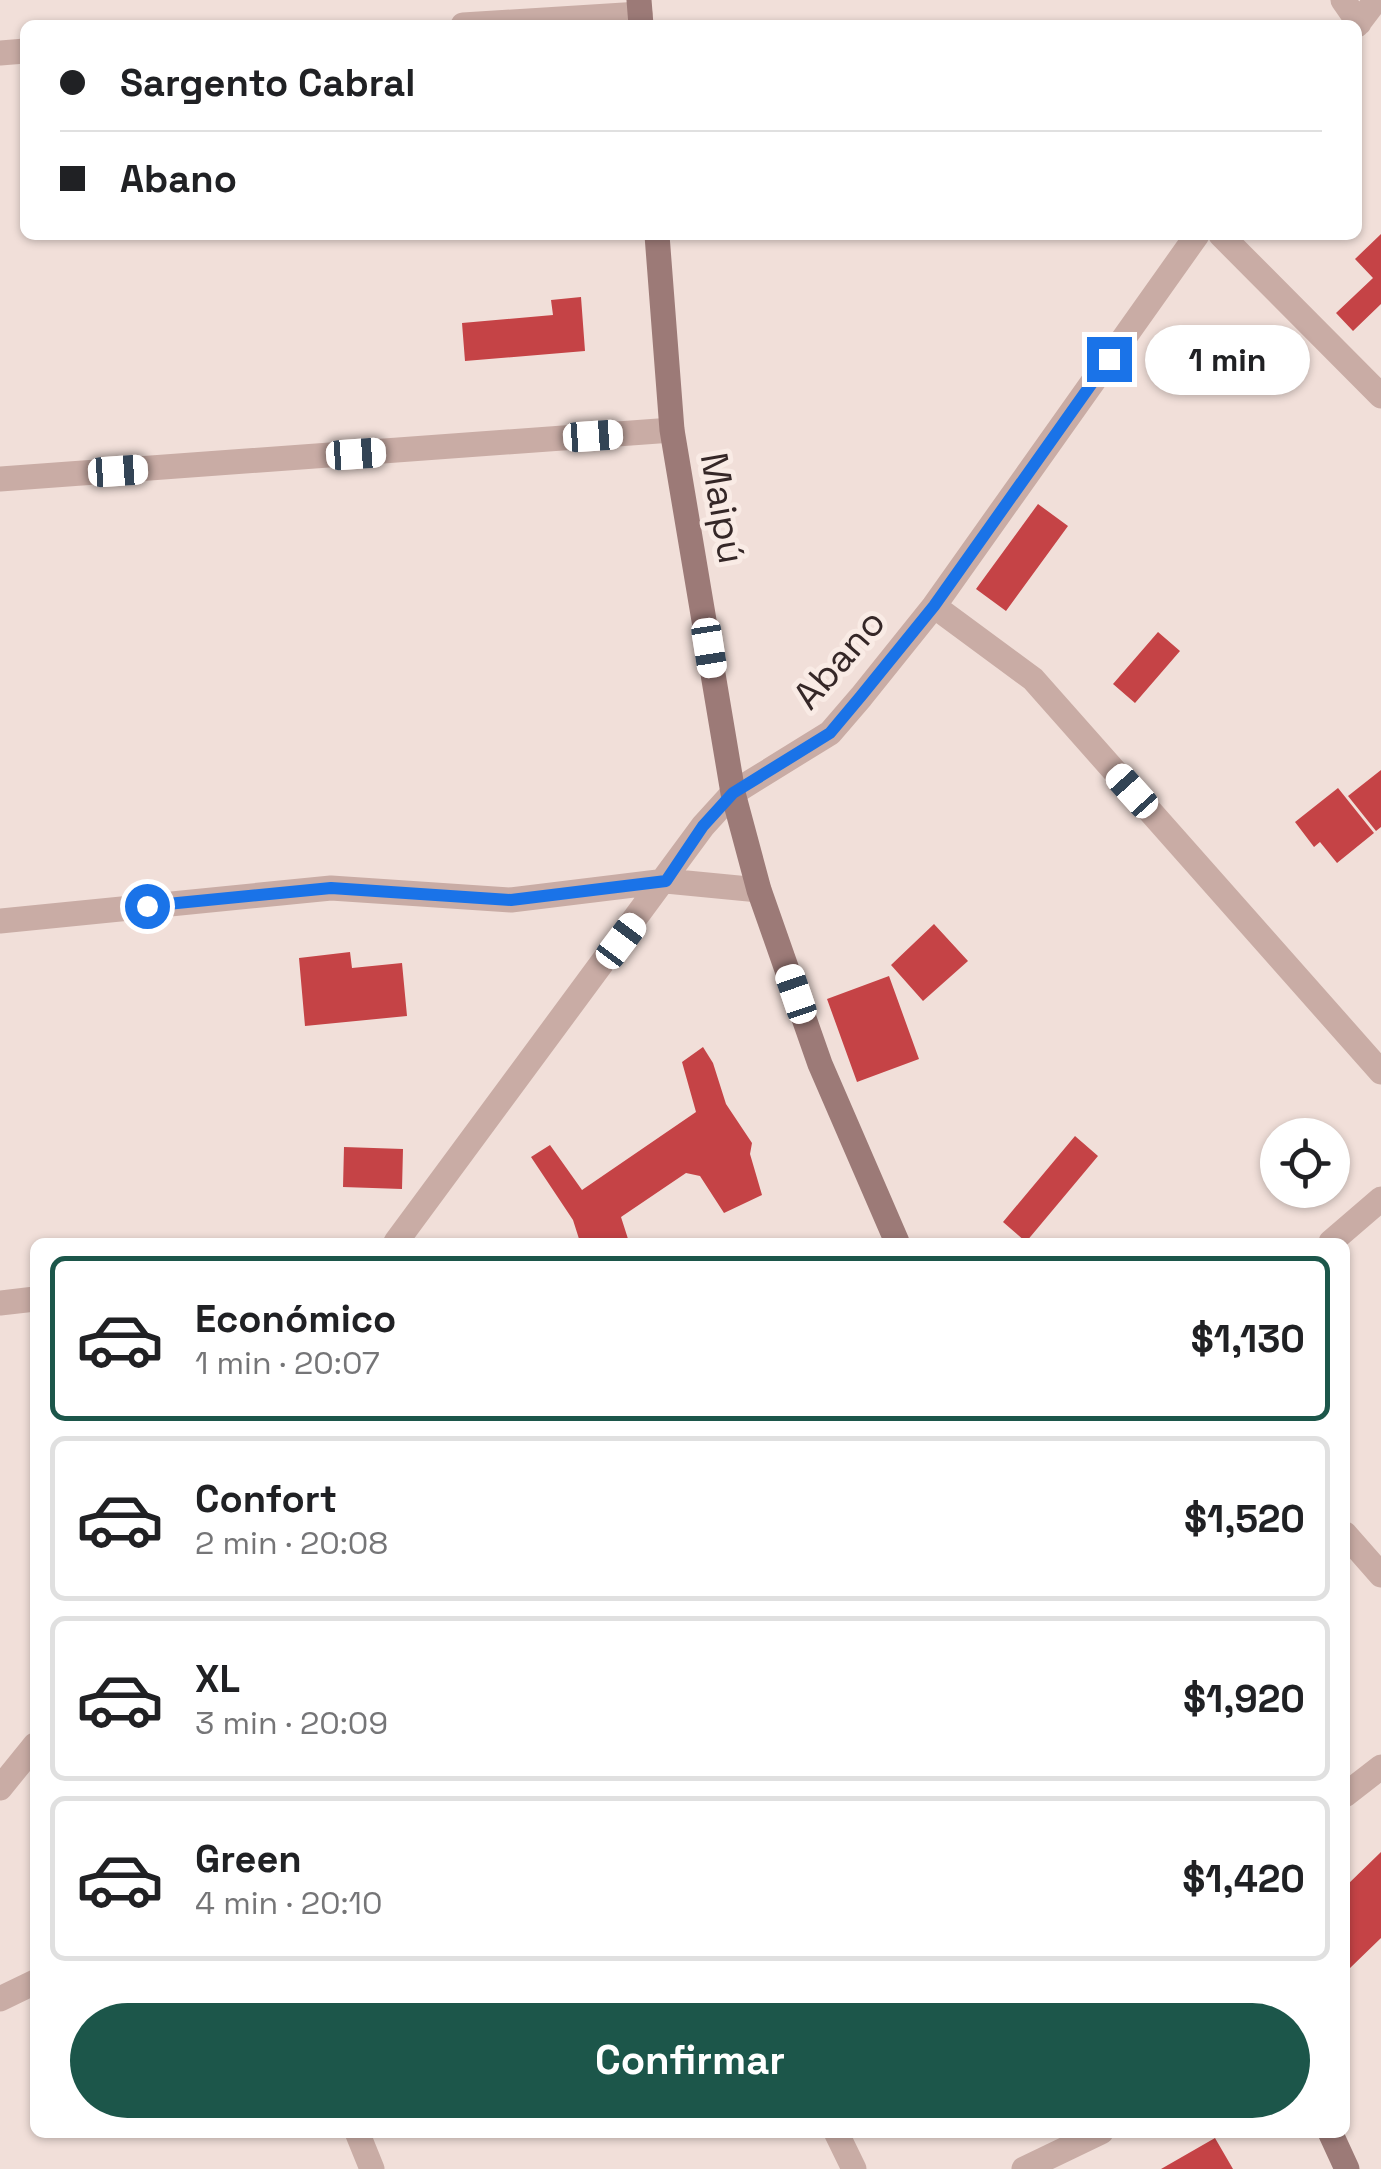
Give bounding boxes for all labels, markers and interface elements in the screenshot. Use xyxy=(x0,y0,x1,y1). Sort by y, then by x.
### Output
text: Sargento Cabral xyxy=(120,59,415,107)
text: Abano xyxy=(120,155,237,203)
callout: 1 min xyxy=(1144,324,1309,394)
route end xyxy=(1087,337,1132,382)
text: 1 min xyxy=(1188,340,1267,380)
car xyxy=(562,419,624,453)
car xyxy=(325,437,387,471)
street label: Maipú xyxy=(690,449,756,567)
car xyxy=(87,454,149,488)
street label: Abano xyxy=(782,599,896,719)
car xyxy=(689,616,729,680)
car xyxy=(1101,759,1163,823)
route start xyxy=(125,884,170,929)
car xyxy=(591,908,651,974)
car xyxy=(772,961,820,1027)
map controls xyxy=(1260,1118,1350,1208)
button: locate xyxy=(1260,1118,1350,1208)
icon: car xyxy=(75,1294,165,1384)
text: Económico xyxy=(195,1295,396,1343)
text: $1,130 xyxy=(1191,1315,1305,1363)
text: 1 min · 20:07 xyxy=(195,1343,380,1383)
icon: car xyxy=(75,1474,165,1564)
text: Confort xyxy=(195,1475,337,1523)
text: $1,520 xyxy=(1184,1495,1305,1543)
text: 2 min · 20:08 xyxy=(195,1523,388,1563)
icon: car xyxy=(75,1654,165,1744)
text: XL xyxy=(195,1655,240,1703)
text: $1,920 xyxy=(1183,1675,1305,1723)
text: 3 min · 20:09 xyxy=(195,1703,388,1743)
icon: car xyxy=(75,1834,165,1924)
text: Green xyxy=(195,1835,302,1883)
text: $1,420 xyxy=(1182,1855,1305,1903)
text: 4 min · 20:10 xyxy=(195,1883,382,1923)
button: Confirmar xyxy=(70,2003,1310,2118)

